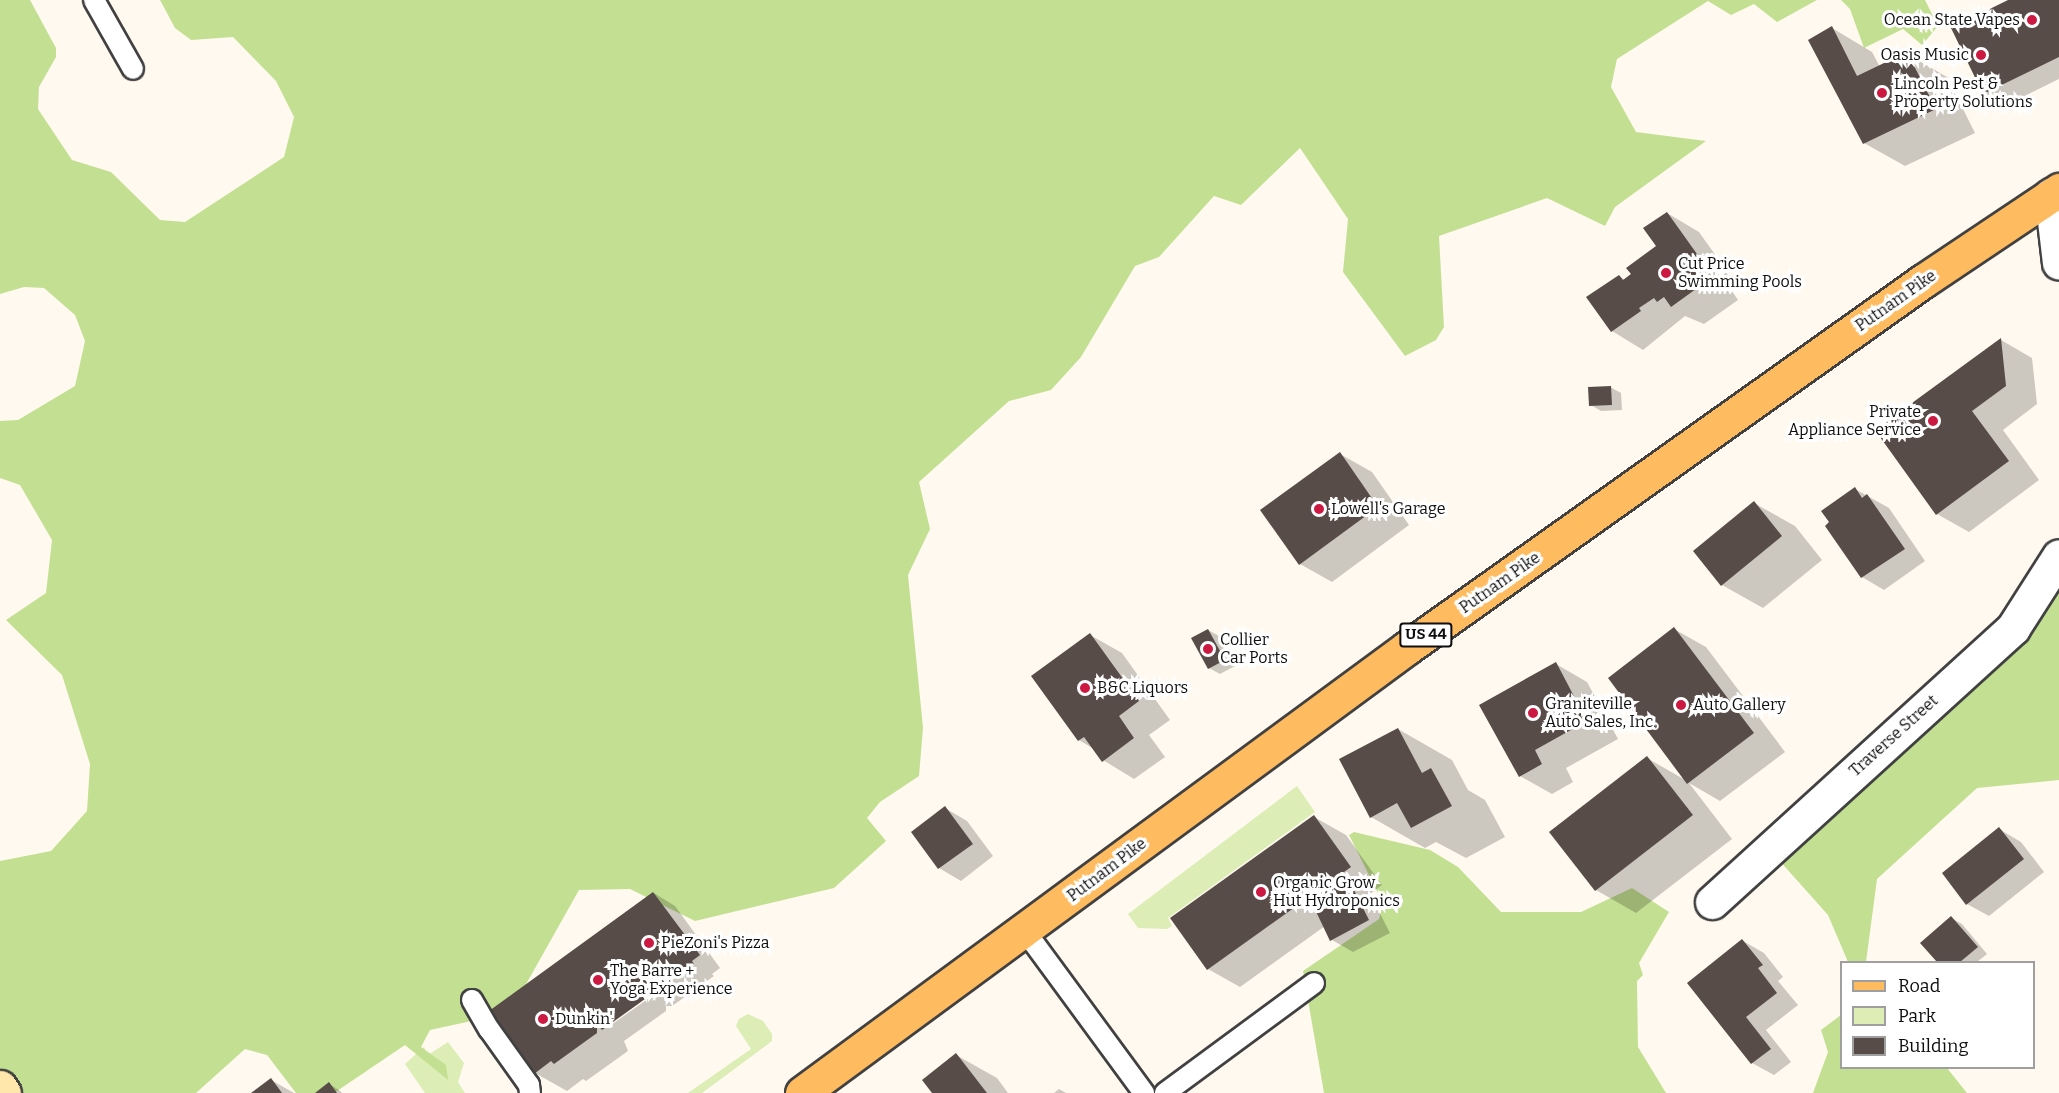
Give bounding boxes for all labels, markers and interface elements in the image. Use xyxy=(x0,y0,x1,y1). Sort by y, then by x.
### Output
place label: Ocean State Vapes xyxy=(1884,10,2020,30)
marker: Ocean State Vapes xyxy=(2025,13,2039,27)
place label: Oasis Music xyxy=(1881,45,1969,65)
marker: Oasis Music xyxy=(1974,48,1988,62)
place label: Lincoln Pest & Property Solutions xyxy=(1894,74,2033,112)
marker: Lincoln Pest & Property Solutions xyxy=(1875,86,1889,100)
place label: Cut Price Swimming Pools xyxy=(1678,254,1802,292)
marker: Cut Price Swimming Pools xyxy=(1659,266,1673,280)
street label: Putnam Pike xyxy=(1852,266,1940,336)
place label: Private Appliance Service xyxy=(1788,402,1921,440)
marker: Private Appliance Service xyxy=(1926,414,1940,428)
place label: Lowell's Garage xyxy=(1331,499,1446,519)
marker: Lowell's Garage xyxy=(1312,502,1326,516)
street label: Putnam Pike xyxy=(1456,548,1544,618)
road number: US 44 xyxy=(1399,623,1453,647)
place label: Collier Car Ports xyxy=(1220,630,1288,668)
marker: Collier Car Ports xyxy=(1201,642,1215,656)
place label: B&C Liquors xyxy=(1097,678,1188,698)
marker: B&C Liquors xyxy=(1078,681,1092,695)
street label: Traverse Street xyxy=(1846,691,1942,781)
place label: Graniteville Auto Sales, Inc. xyxy=(1545,694,1657,732)
place label: Auto Gallery xyxy=(1693,695,1786,715)
marker: Auto Gallery xyxy=(1674,698,1688,712)
marker: Graniteville Auto Sales, Inc. xyxy=(1526,706,1540,720)
street label: Putnam Pike xyxy=(1064,834,1150,906)
place label: Organic Grow Hut Hydroponics xyxy=(1273,873,1400,911)
marker: Organic Grow Hut Hydroponics xyxy=(1254,885,1268,899)
place label: PieZoni's Pizza xyxy=(661,933,769,953)
marker: PieZoni's Pizza xyxy=(642,936,656,950)
place label: The Barre + Yoga Experience xyxy=(610,961,733,999)
legend xyxy=(1840,961,2035,1069)
marker: The Barre + Yoga Experience xyxy=(591,973,605,987)
text: Road xyxy=(1898,975,1940,997)
text: Park xyxy=(1898,1005,1936,1027)
place label: Dunkin' xyxy=(555,1009,613,1029)
marker: Dunkin' xyxy=(536,1012,550,1026)
text: Building xyxy=(1898,1035,1969,1057)

